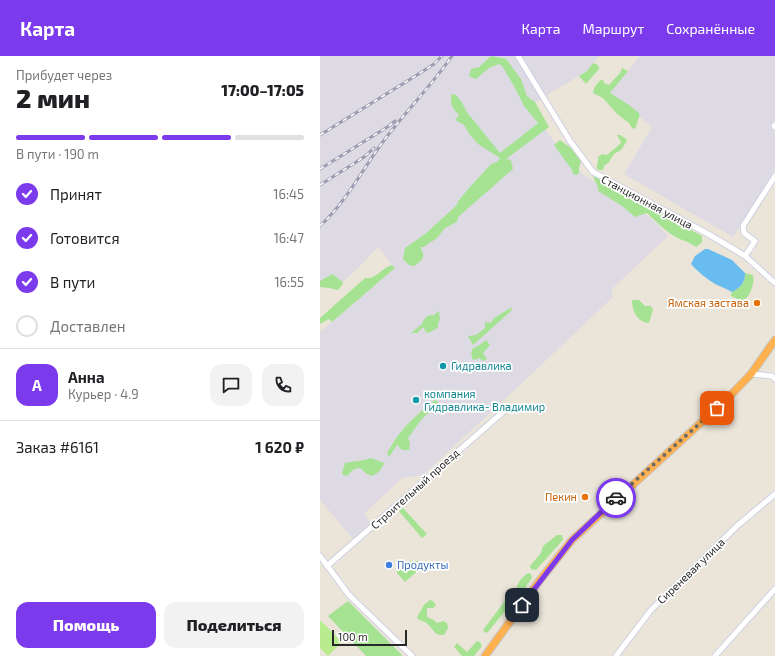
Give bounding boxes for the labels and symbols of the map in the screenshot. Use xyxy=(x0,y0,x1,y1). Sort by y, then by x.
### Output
street label: Станционная улица xyxy=(599,172,695,232)
place label: Ямская застава xyxy=(668,296,749,309)
marker: Ямская застава xyxy=(752,298,762,308)
place label: Гидравлика xyxy=(451,359,512,372)
marker: Гидравлика xyxy=(438,361,448,371)
place label: компания Гидравлика- Владимир xyxy=(424,387,545,413)
pin xyxy=(700,391,734,425)
marker: компания Гидравлика- Владимир xyxy=(411,395,421,405)
street label: Строительный проезд xyxy=(368,445,462,532)
courier xyxy=(596,478,636,518)
place label: Пекин xyxy=(545,490,577,503)
marker: Пекин xyxy=(580,492,590,502)
street label: Сиреневая улица xyxy=(654,535,728,607)
place label: Продукты xyxy=(397,558,448,572)
marker: Продукты xyxy=(384,560,394,570)
pin xyxy=(505,588,539,622)
scale bar xyxy=(332,628,407,647)

